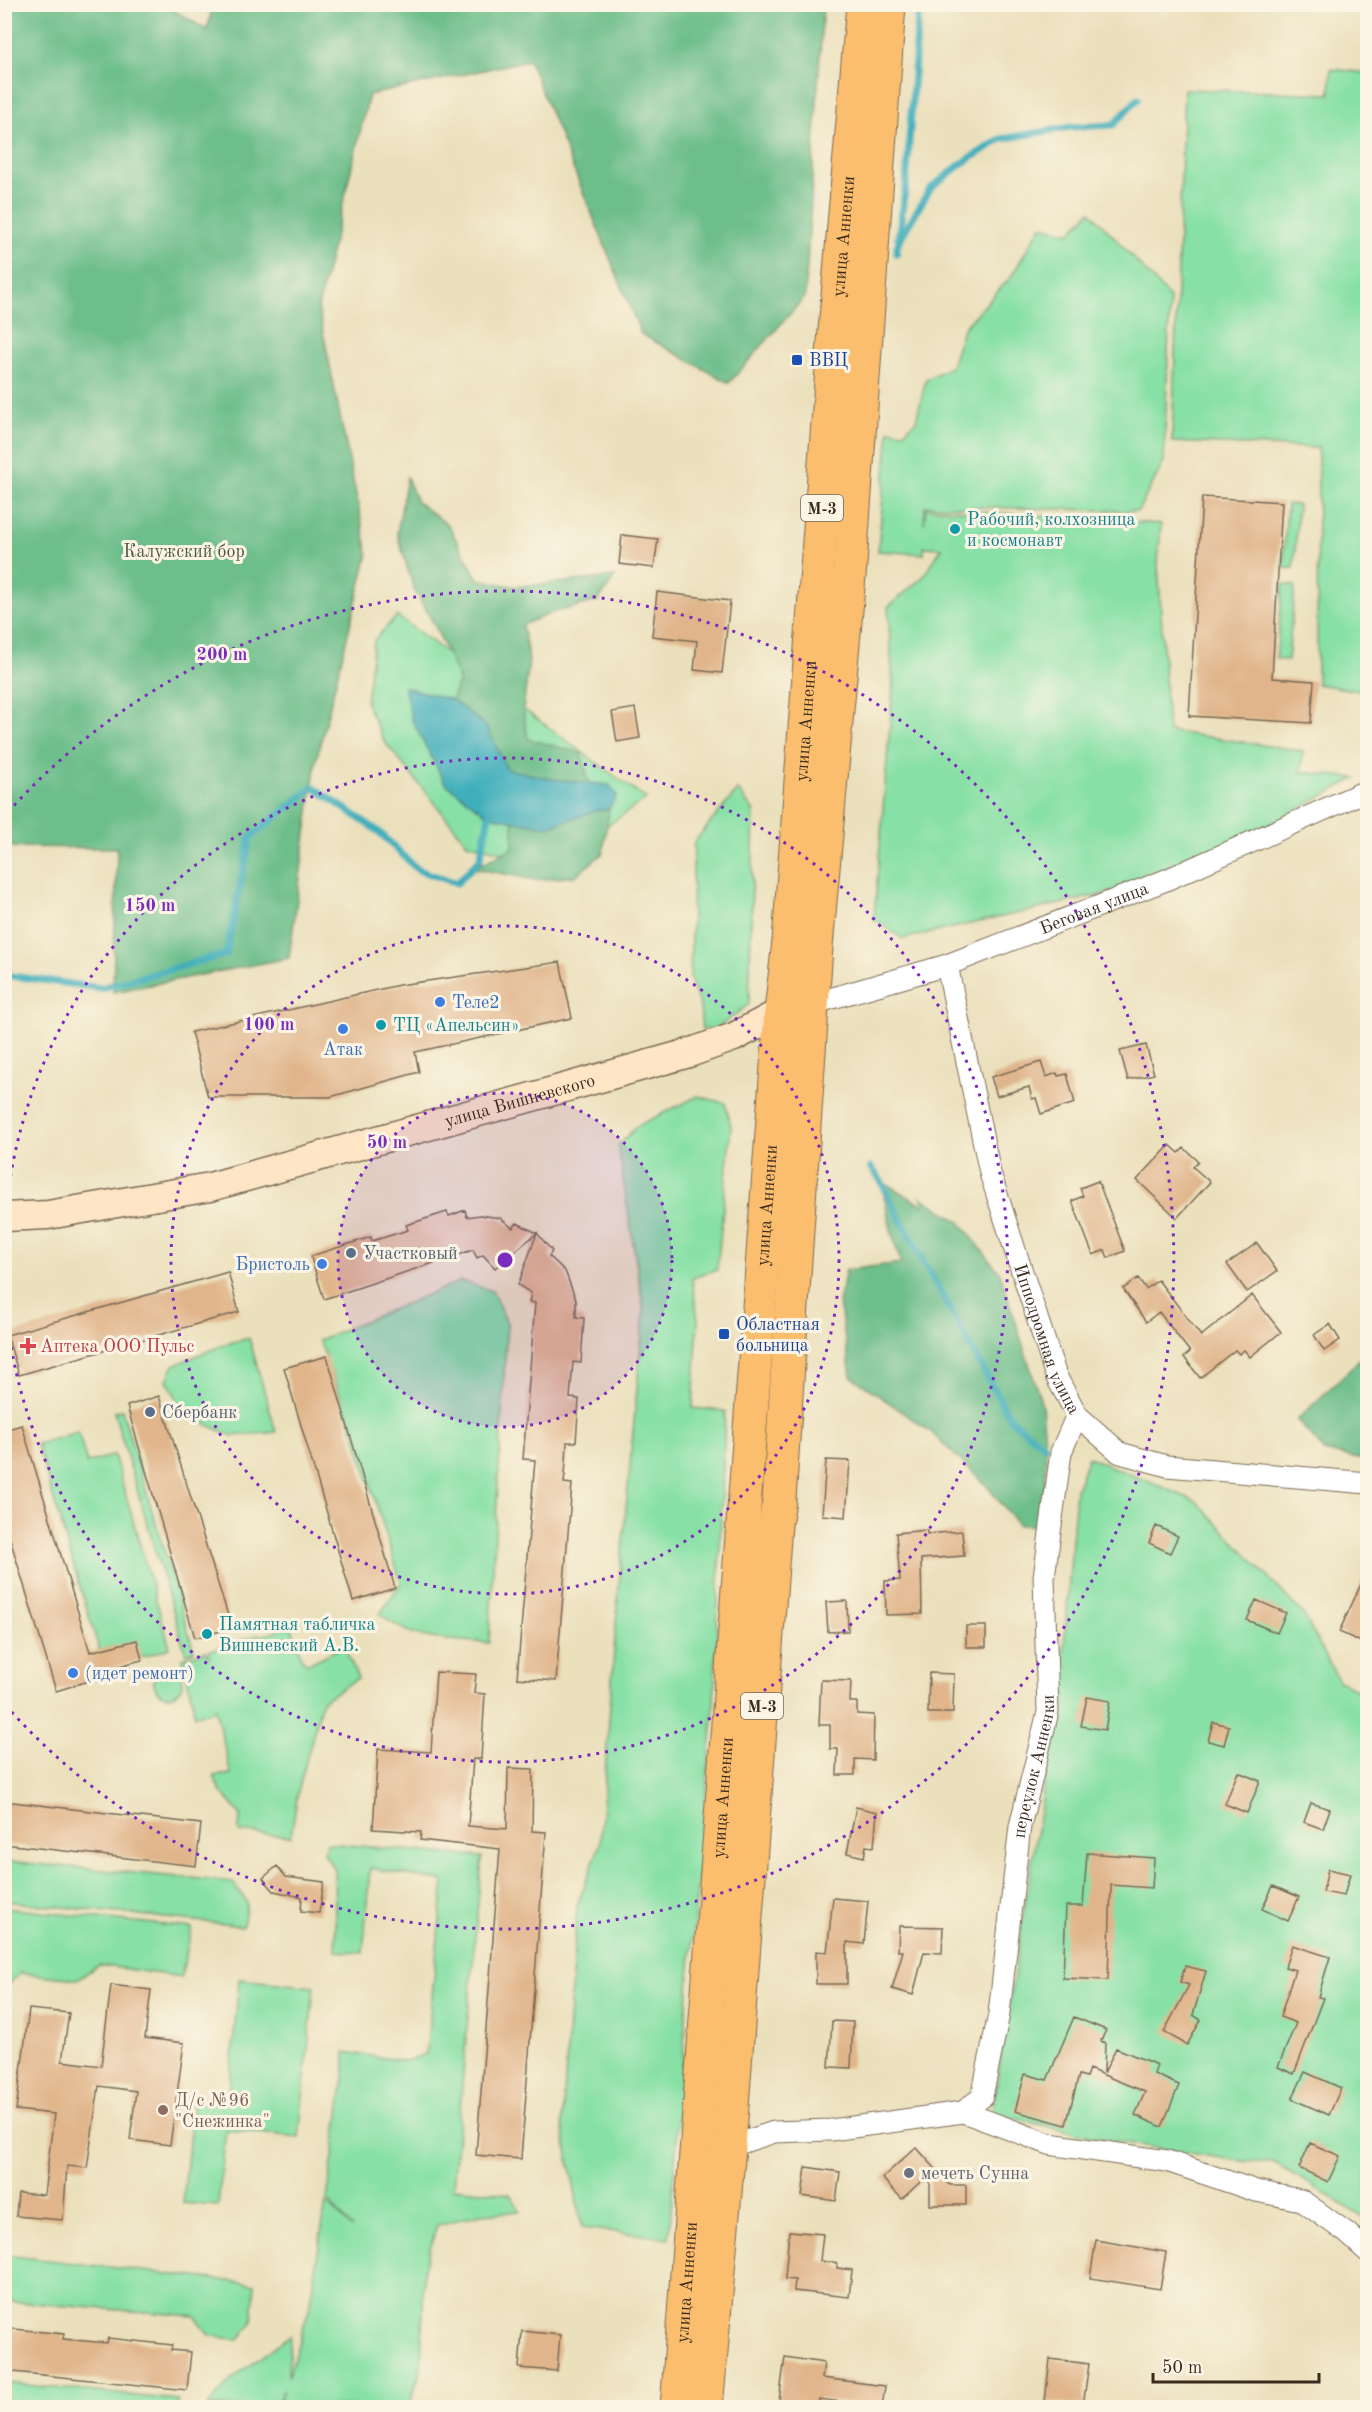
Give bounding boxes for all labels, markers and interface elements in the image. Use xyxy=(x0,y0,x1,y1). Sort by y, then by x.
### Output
street label: улица Анненки xyxy=(830,175,858,298)
place label: ВВЦ xyxy=(809,352,848,370)
marker: ВВЦ xyxy=(790,353,804,367)
road number: М-3 xyxy=(801,495,843,521)
place label: Рабочий, колхозница и космонавт xyxy=(967,511,1136,550)
marker: Рабочий, колхозница и космонавт xyxy=(948,522,962,536)
park label: Калужский бор xyxy=(123,543,245,561)
text: 200 m xyxy=(197,646,247,664)
street label: улица Анненки xyxy=(793,660,820,782)
street label: Беговая улица xyxy=(1037,880,1151,938)
text: 150 m xyxy=(125,897,175,915)
place label: Теле2 xyxy=(452,994,500,1012)
marker: Теле2 xyxy=(433,995,447,1009)
text: 100 m xyxy=(244,1016,294,1034)
place label: ТЦ «Апельсин» xyxy=(393,1017,519,1035)
marker: ТЦ «Апельсин» xyxy=(374,1018,388,1032)
marker: Атак xyxy=(336,1022,350,1036)
place label: Атак xyxy=(323,1041,363,1059)
street label: улица Вишневского xyxy=(443,1072,597,1131)
text: 50 m xyxy=(367,1134,407,1152)
street label: улица Анненки xyxy=(754,1144,781,1267)
place label: Участковый xyxy=(363,1245,458,1263)
marker: Участковый xyxy=(344,1246,358,1260)
centre of rings xyxy=(495,1250,515,1270)
place label: Бристоль xyxy=(236,1256,310,1274)
marker: Бристоль xyxy=(315,1257,329,1271)
street label: Ипподромная улица xyxy=(1010,1262,1083,1417)
place label: Областная больница xyxy=(736,1316,820,1355)
marker: Областная больница xyxy=(717,1327,731,1341)
place label: Аптека ООО Пульс xyxy=(40,1338,194,1356)
marker: Аптека ООО Пульс xyxy=(21,1339,35,1353)
place label: Сбербанк xyxy=(162,1404,237,1422)
marker: Сбербанк xyxy=(143,1405,157,1419)
place label: Памятная табличка Вишневский А.В. xyxy=(219,1616,376,1655)
marker: Памятная табличка Вишневский А.В. xyxy=(200,1627,214,1641)
place label: (идет ремонт) xyxy=(85,1664,194,1683)
marker: (идет ремонт) xyxy=(66,1666,80,1680)
road number: М-3 xyxy=(741,1693,783,1719)
street label: переулок Анненки xyxy=(1011,1694,1058,1839)
street label: улица Анненки xyxy=(710,1736,737,1859)
place label: Д/с №96 "Снежинка" xyxy=(175,2092,270,2131)
marker: Д/с №96 "Снежинка" xyxy=(156,2103,170,2117)
place label: мечеть Сунна xyxy=(921,2165,1029,2183)
marker: мечеть Сунна xyxy=(902,2166,916,2180)
street label: улица Анненки xyxy=(674,2221,701,2344)
scale bar xyxy=(1153,2346,1320,2384)
text: 50 m xyxy=(1162,2359,1202,2377)

